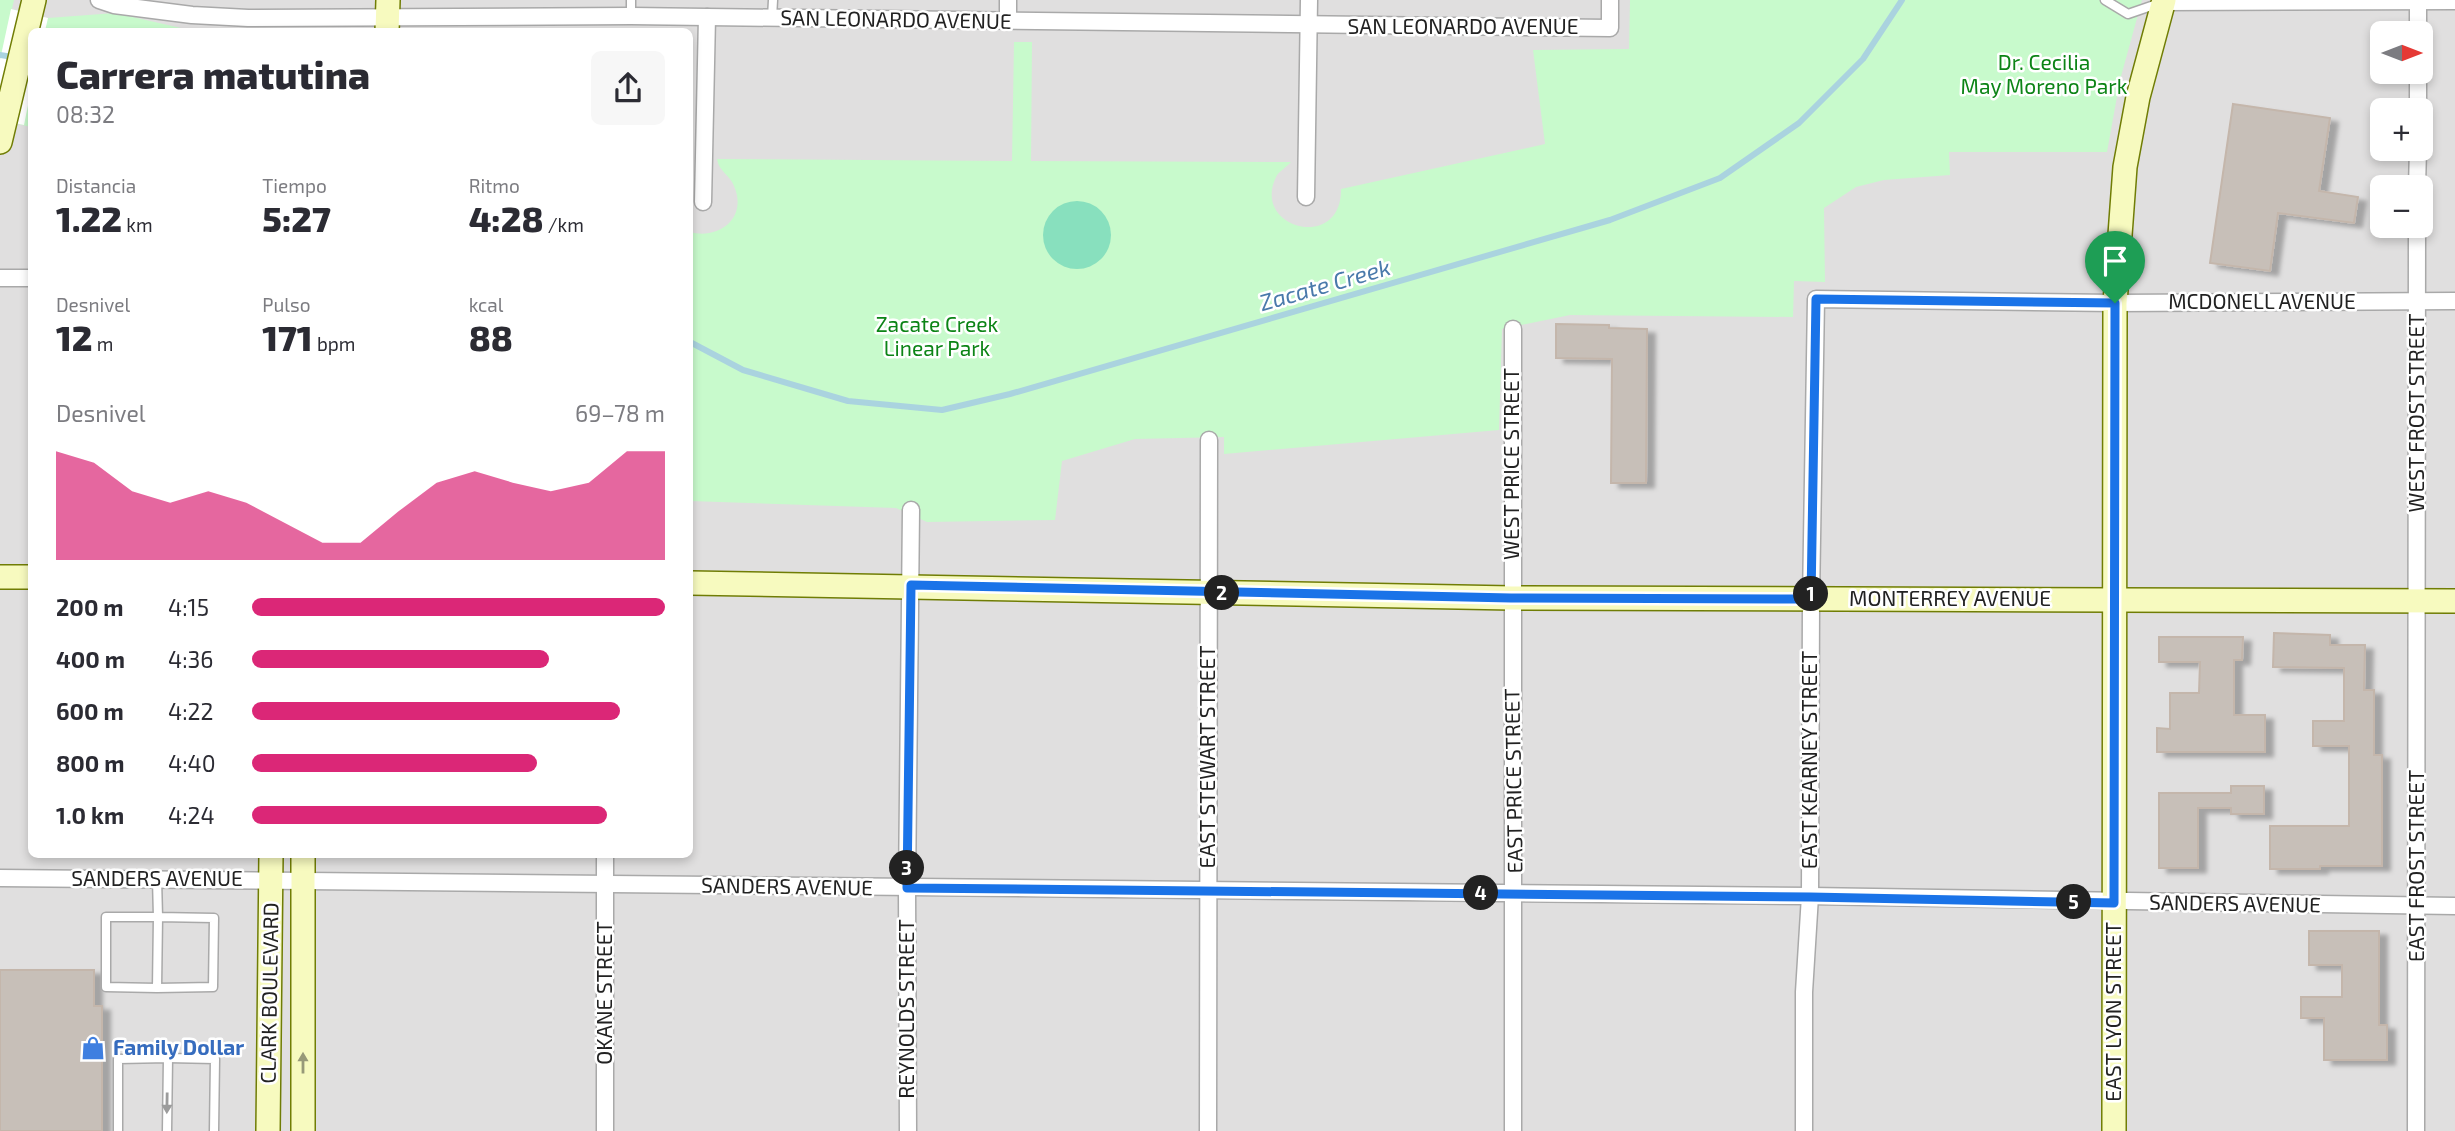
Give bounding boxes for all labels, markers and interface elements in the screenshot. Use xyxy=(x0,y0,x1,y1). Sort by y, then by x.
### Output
street label: SAN LEONARDO AVENUE xyxy=(780,4,1012,33)
street label: SAN LEONARDO AVENUE xyxy=(1347,13,1579,38)
north arrow xyxy=(2370,21,2432,84)
map controls xyxy=(2370,21,2433,238)
park label: Dr. Cecilia May Moreno Park xyxy=(1961,49,2128,98)
text: Carrera matutina xyxy=(56,51,370,97)
button: share xyxy=(591,51,665,125)
button: + xyxy=(2370,98,2433,161)
text: 08:32 xyxy=(56,100,115,128)
text: Distancia xyxy=(56,174,136,197)
text: Tiempo xyxy=(262,174,327,197)
text: Ritmo xyxy=(469,174,520,197)
button: − xyxy=(2370,175,2433,238)
text: 1.22 xyxy=(56,197,122,239)
text: 5:27 xyxy=(262,197,331,239)
text: 4:28 xyxy=(469,197,544,239)
text: km xyxy=(122,213,153,236)
text: /km xyxy=(544,213,584,236)
pin xyxy=(2085,231,2145,303)
icon: arrive xyxy=(2096,242,2134,280)
water label: Zacate Creek xyxy=(1256,252,1393,316)
street label: MCDONELL AVENUE xyxy=(2168,288,2356,313)
text: Desnivel xyxy=(56,293,130,316)
text: Pulso xyxy=(262,293,310,316)
text: kcal xyxy=(469,293,503,316)
park label: Zacate Creek Linear Park xyxy=(876,311,999,360)
street label: WEST FROST STREET xyxy=(2403,313,2428,513)
text: 12 xyxy=(56,316,92,358)
text: 171 xyxy=(262,316,313,358)
text: 88 xyxy=(469,316,513,358)
text: m xyxy=(92,332,113,355)
text: bpm xyxy=(313,332,355,355)
street label: WEST PRICE STREET xyxy=(1498,368,1523,560)
text: Desnivel xyxy=(56,399,146,427)
text: 69–78 m xyxy=(575,399,665,427)
pin: 2 xyxy=(1204,576,1240,610)
pin: 1 xyxy=(1794,576,1828,612)
text: 2 xyxy=(1216,581,1227,604)
text: 1 xyxy=(1806,582,1815,605)
street label: MONTERREY AVENUE xyxy=(1849,585,2051,610)
text: 200 m xyxy=(56,593,124,621)
text: 4:15 xyxy=(168,593,209,621)
text: 400 m xyxy=(56,645,125,673)
text: 4:36 xyxy=(168,645,214,673)
street label: EAST STEWART STREET xyxy=(1194,645,1219,869)
street label: EAST KEARNEY STREET xyxy=(1796,651,1821,869)
street label: EAST PRICE STREET xyxy=(1498,688,1527,874)
text: 600 m xyxy=(56,697,124,725)
text: 4:22 xyxy=(168,697,213,725)
text: 800 m xyxy=(56,749,125,777)
text: 4:40 xyxy=(168,749,216,777)
street label: EAST FROST STREET xyxy=(2403,770,2428,962)
text: 1.0 km xyxy=(56,801,124,829)
text: 4:24 xyxy=(168,801,215,829)
pin: 3 xyxy=(890,850,925,886)
text: 3 xyxy=(901,856,912,879)
street label: SANDERS AVENUE xyxy=(71,865,243,890)
street label: SANDERS AVENUE xyxy=(701,872,873,899)
pin: 4 xyxy=(1464,876,1498,910)
text: 4 xyxy=(1474,881,1487,904)
pin: 5 xyxy=(2056,884,2092,920)
street label: SANDERS AVENUE xyxy=(2149,889,2321,916)
text: 5 xyxy=(2068,890,2079,913)
street label: CLARK BOULEVARD xyxy=(254,902,283,1084)
street label: REYNOLDS STREET xyxy=(893,919,918,1099)
street label: OKANE STREET xyxy=(591,921,616,1065)
street label: EAST LYON STREET xyxy=(2100,922,2125,1102)
shop icon: Family Dollar xyxy=(79,1034,107,1062)
place label: Family Dollar xyxy=(113,1034,244,1060)
one-way arrow xyxy=(297,1051,309,1073)
one-way arrow xyxy=(161,1092,173,1114)

